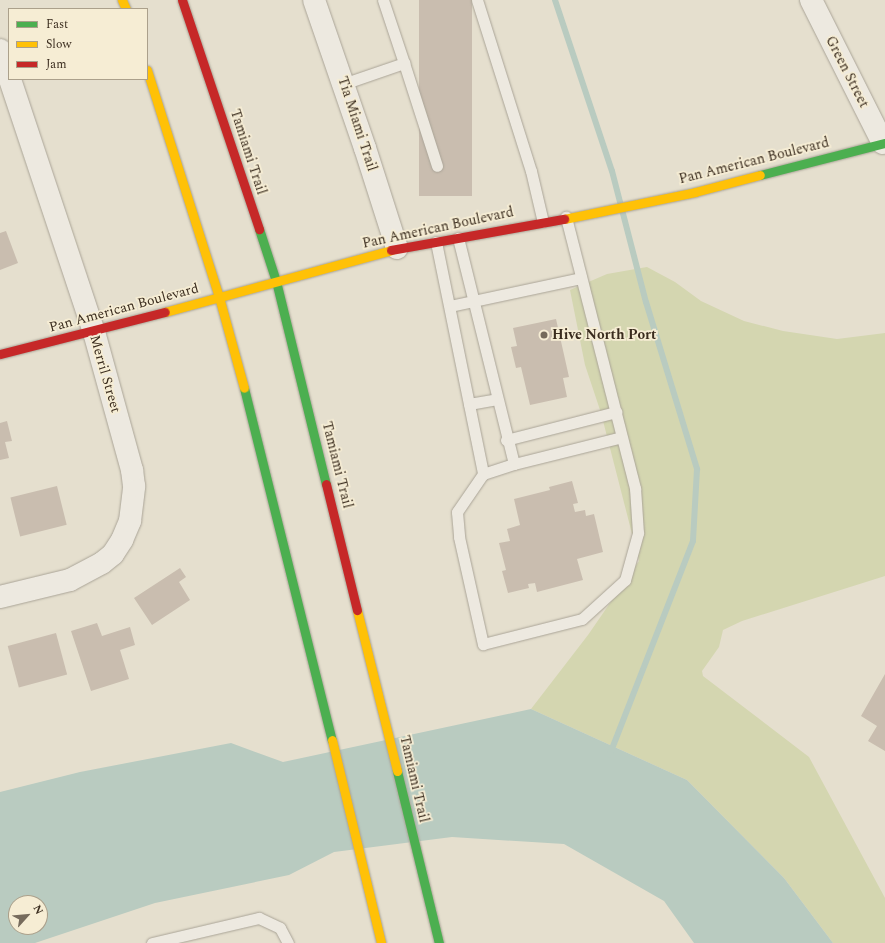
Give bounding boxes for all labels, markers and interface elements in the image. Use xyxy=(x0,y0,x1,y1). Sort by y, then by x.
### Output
legend xyxy=(8,8,148,80)
text: Fast xyxy=(46,15,68,34)
street label: Green Street xyxy=(822,33,872,111)
text: Slow xyxy=(46,35,71,54)
text: Jam xyxy=(46,55,67,74)
street label: Tia Miami Trail xyxy=(334,74,380,174)
street label: Tamiami Trail xyxy=(226,107,270,197)
street label: Pan American Boulevard xyxy=(677,134,831,188)
street label: Pan American Boulevard xyxy=(361,204,515,252)
street label: Pan American Boulevard xyxy=(47,280,201,336)
place label: Hive North Port xyxy=(552,327,656,343)
marker: Hive North Port xyxy=(539,330,549,340)
street label: Merril Street xyxy=(86,333,124,415)
street label: Tamiami Trail xyxy=(318,420,356,510)
street label: Tamiami Trail xyxy=(396,734,432,824)
north arrow xyxy=(8,895,48,935)
text: N xyxy=(29,902,48,918)

